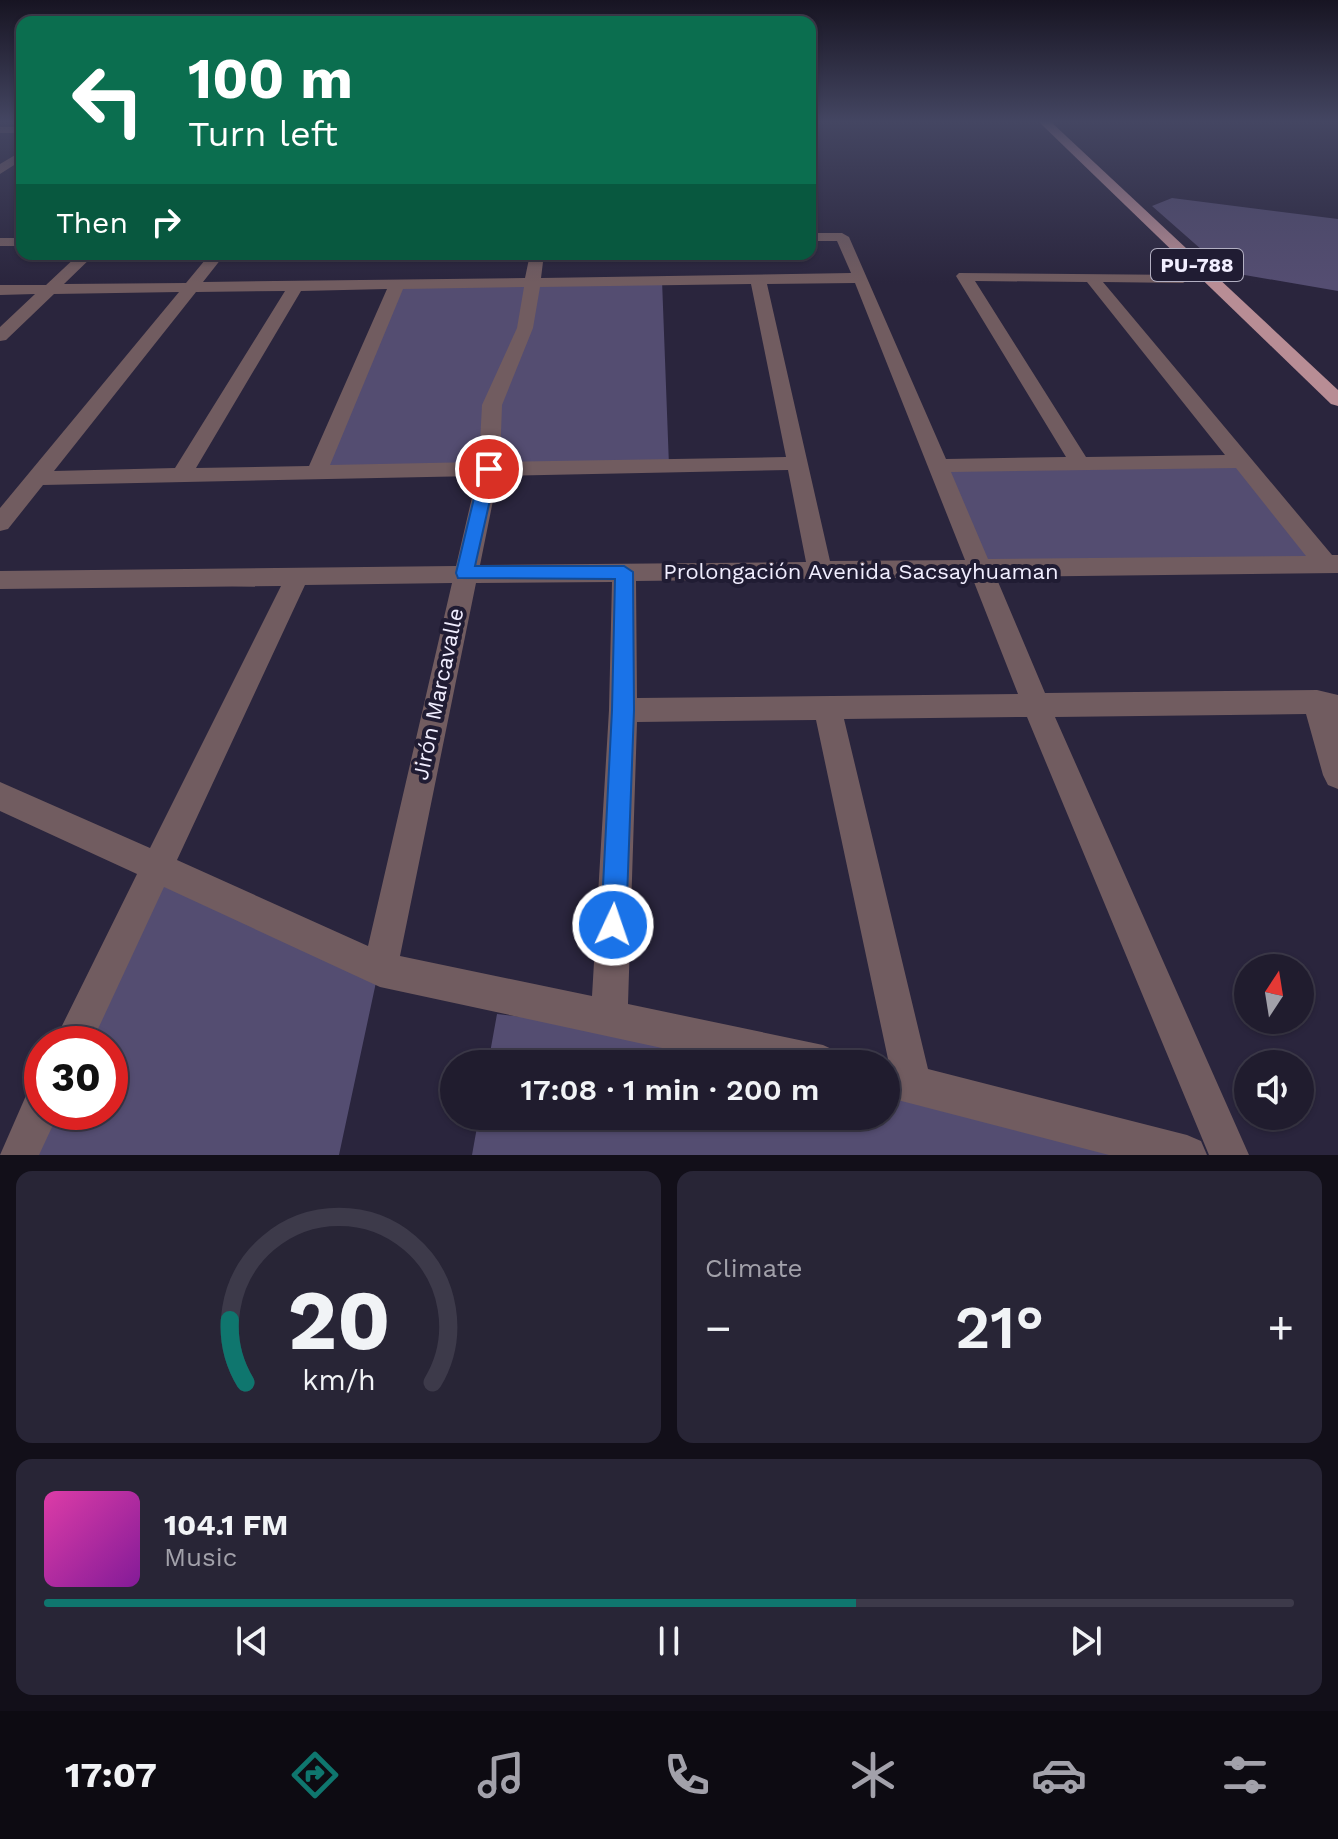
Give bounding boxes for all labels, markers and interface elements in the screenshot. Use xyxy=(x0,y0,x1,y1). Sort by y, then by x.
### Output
text: 100 m xyxy=(188,46,353,112)
icon: left xyxy=(56,48,160,152)
text: Turn left xyxy=(188,113,338,155)
icon: right xyxy=(144,200,188,244)
text: Then xyxy=(56,205,128,240)
road number: PU-788 xyxy=(1151,249,1243,281)
pin xyxy=(455,435,523,503)
icon: arrive xyxy=(467,447,511,491)
street label: Prolongación Avenida Sacsayhuaman xyxy=(663,559,1059,584)
street label: Jirón Marcavalle xyxy=(408,606,468,782)
position arrow xyxy=(571,883,655,967)
north arrow xyxy=(1234,954,1314,1034)
map controls xyxy=(1234,954,1314,1130)
speed limit sign: 30 xyxy=(24,1026,128,1130)
button: sound xyxy=(1234,1050,1314,1130)
text: 17:08 · 1 min · 200 m xyxy=(521,1072,819,1107)
text: Climate xyxy=(705,1253,803,1283)
text: 20 xyxy=(287,1272,390,1369)
text: 21° xyxy=(955,1292,1044,1363)
text: − xyxy=(705,1302,732,1354)
text: + xyxy=(1267,1302,1294,1354)
text: km/h xyxy=(302,1363,375,1397)
text: 104.1 FM xyxy=(164,1507,288,1542)
text: Music xyxy=(164,1542,237,1572)
icon: previous xyxy=(230,1619,274,1663)
icon: pause xyxy=(647,1619,691,1663)
icon: next xyxy=(1064,1619,1108,1663)
icon: directions xyxy=(287,1747,343,1803)
icon: music xyxy=(473,1747,529,1803)
icon: phone xyxy=(659,1747,715,1803)
icon: climate xyxy=(845,1747,901,1803)
icon: car xyxy=(1031,1747,1087,1803)
icon: filters xyxy=(1217,1747,1273,1803)
text: 17:07 xyxy=(65,1754,157,1796)

